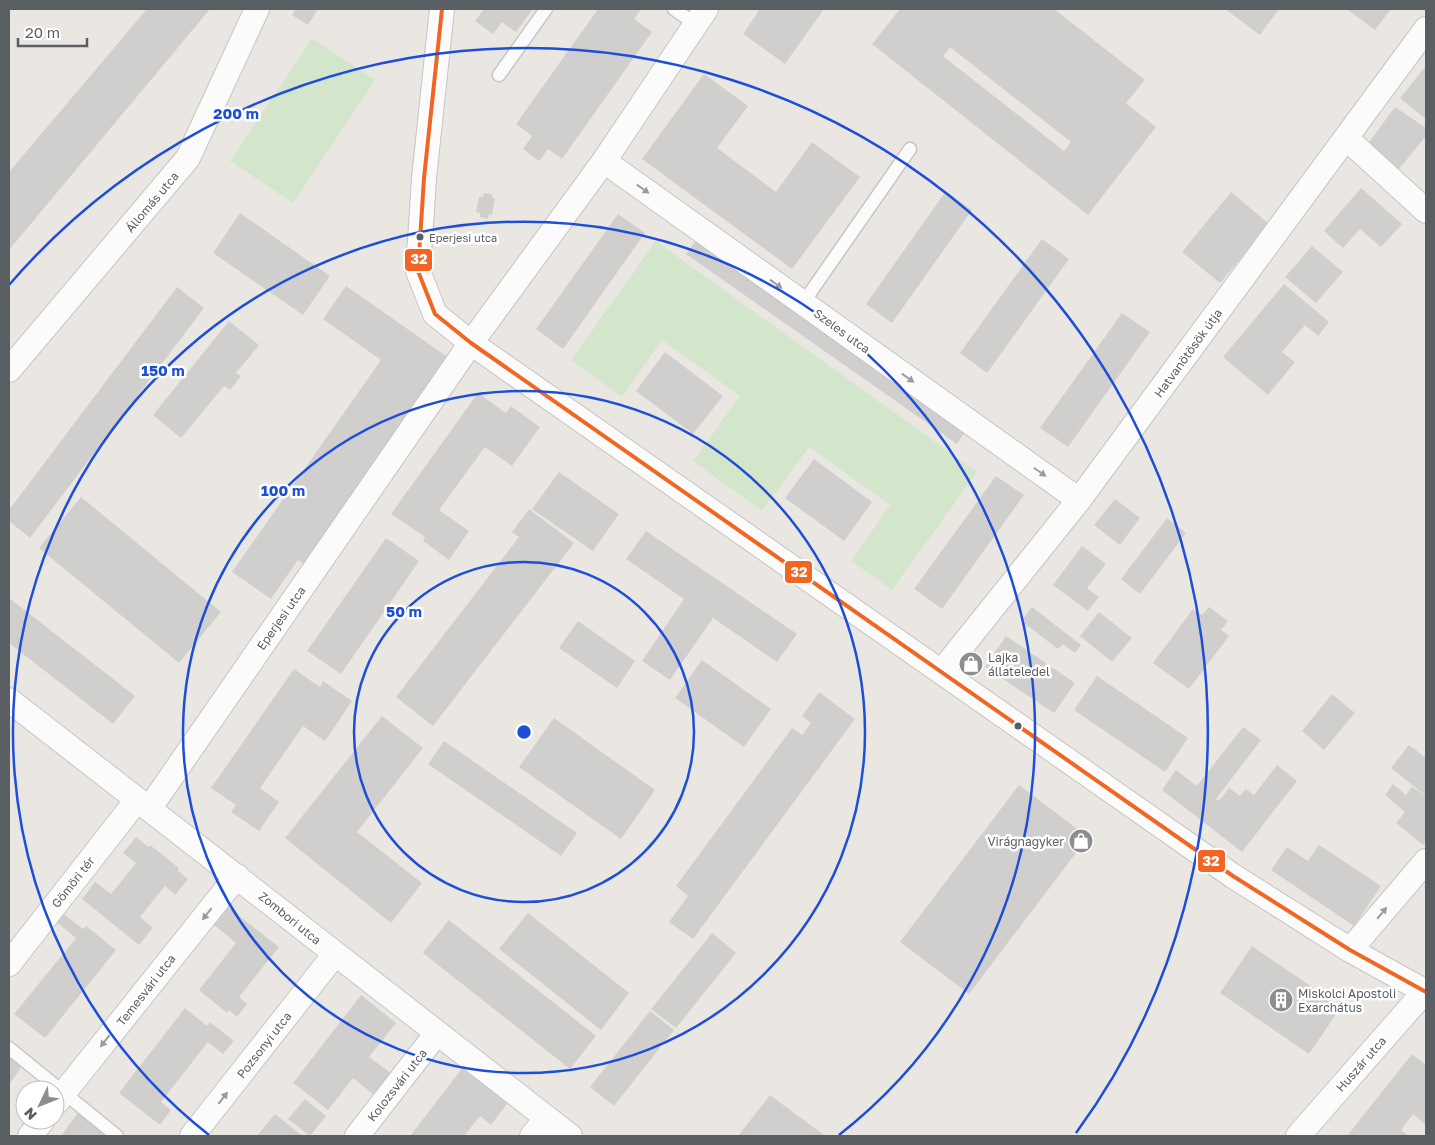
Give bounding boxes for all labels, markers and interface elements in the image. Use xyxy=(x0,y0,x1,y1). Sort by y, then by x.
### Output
scale bar xyxy=(18,15,86,47)
text: 20 m xyxy=(25,23,60,41)
text: 200 m xyxy=(213,104,259,122)
street label: Állomás utca xyxy=(122,169,182,235)
one-way arrow xyxy=(636,184,650,194)
place label: Eperjesi utca xyxy=(429,231,497,244)
marker: Eperjesi utca xyxy=(415,232,425,242)
line badge: 32 xyxy=(404,248,433,272)
text: 32 xyxy=(410,250,428,267)
one-way arrow xyxy=(769,278,782,289)
street label: Szeles utca xyxy=(811,306,873,356)
street label: Hatvanötösök útja xyxy=(1151,306,1225,400)
text: 150 m xyxy=(141,361,185,379)
one-way arrow xyxy=(901,373,915,383)
one-way arrow xyxy=(1034,467,1047,477)
text: 100 m xyxy=(261,481,305,499)
line badge: 32 xyxy=(784,560,813,584)
text: 32 xyxy=(790,563,808,580)
street label: Eperjesi utca xyxy=(253,583,309,653)
text: 50 m xyxy=(386,602,422,620)
place label: Lajka állateledel xyxy=(988,650,1050,679)
shop icon: Lajka állateledel xyxy=(958,651,984,677)
unlabelled marker xyxy=(1013,721,1023,731)
centre of rings xyxy=(515,723,533,741)
shop icon: Virágnagyker xyxy=(1068,828,1094,854)
place label: Virágnagyker xyxy=(988,834,1064,849)
line badge: 32 xyxy=(1197,849,1226,873)
text: 32 xyxy=(1202,852,1220,869)
street label: Gömöri tér xyxy=(48,853,98,911)
street label: Zombori utca xyxy=(256,888,324,948)
one-way arrow xyxy=(201,907,212,920)
one-way arrow xyxy=(1376,907,1387,920)
street label: Temesvári utca xyxy=(113,951,179,1029)
place label: Miskolci Apostoli Exarchátus xyxy=(1298,986,1396,1015)
building icon: Miskolci Apostoli Exarchátus xyxy=(1268,987,1294,1013)
street label: Pozsonyi utca xyxy=(233,1009,295,1081)
street label: Huszár utca xyxy=(1333,1033,1389,1095)
one-way arrow xyxy=(100,1034,111,1047)
street label: Kolozsvári utca xyxy=(364,1046,430,1124)
north arrow xyxy=(15,1080,65,1130)
one-way arrow xyxy=(217,1092,228,1105)
text: N xyxy=(20,1105,40,1124)

